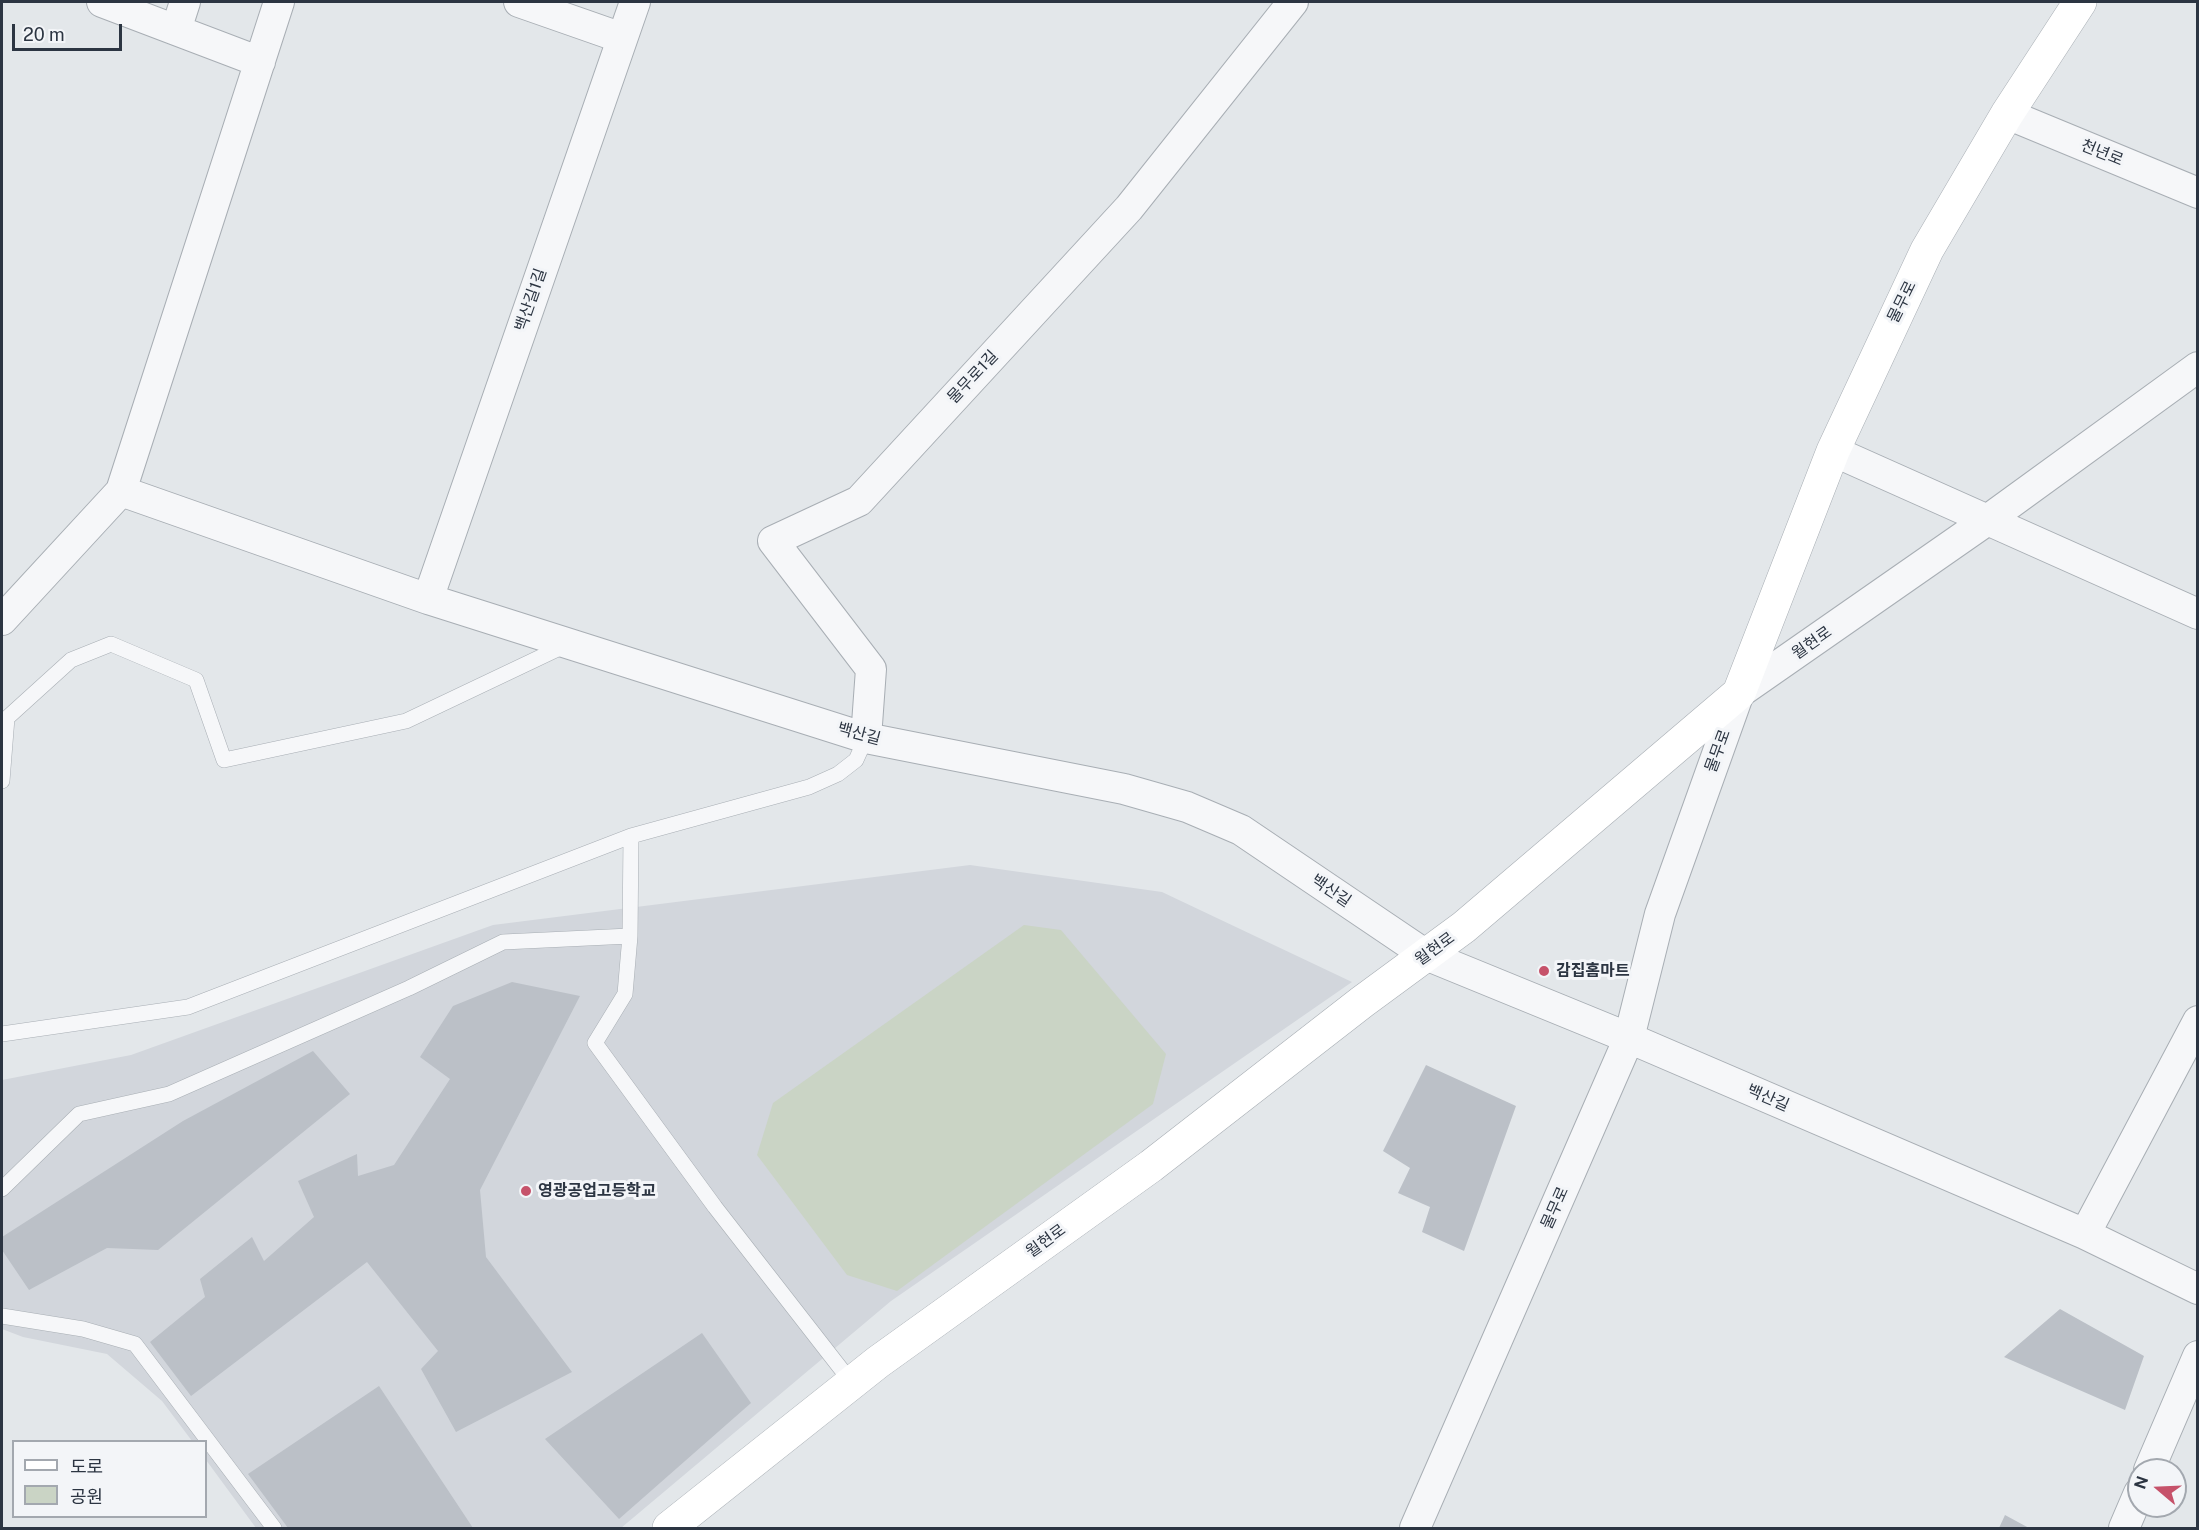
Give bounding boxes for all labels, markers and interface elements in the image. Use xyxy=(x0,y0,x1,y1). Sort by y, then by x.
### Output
scale bar xyxy=(15,12,124,50)
text: 20 m xyxy=(23,24,65,45)
street label: 천년로 xyxy=(2078,136,2126,170)
street label: 백산길1길 xyxy=(511,266,551,334)
street label: 물무로 xyxy=(1884,278,1920,326)
street label: 물무로1길 xyxy=(944,347,1002,407)
street label: 월현로 xyxy=(1788,622,1836,664)
street label: 백산길 xyxy=(835,719,883,749)
street label: 물무로 xyxy=(1701,727,1735,775)
street label: 백산길 xyxy=(1307,871,1355,911)
street label: 월현로 xyxy=(1411,928,1459,970)
place label: 감집홈마트 xyxy=(1556,961,1630,981)
marker: 감집홈마트 xyxy=(1537,964,1551,978)
street label: 백산길 xyxy=(1744,1081,1792,1115)
place label: 영광공업고등학교 xyxy=(538,1181,656,1201)
marker: 영광공업고등학교 xyxy=(519,1184,533,1198)
street label: 물무로 xyxy=(1537,1184,1573,1232)
street label: 월현로 xyxy=(1022,1220,1070,1262)
legend xyxy=(12,1440,207,1518)
text: 도로 xyxy=(70,1456,103,1477)
north arrow xyxy=(2127,1458,2187,1518)
text: N xyxy=(2130,1474,2152,1492)
text: 공원 xyxy=(70,1486,103,1507)

